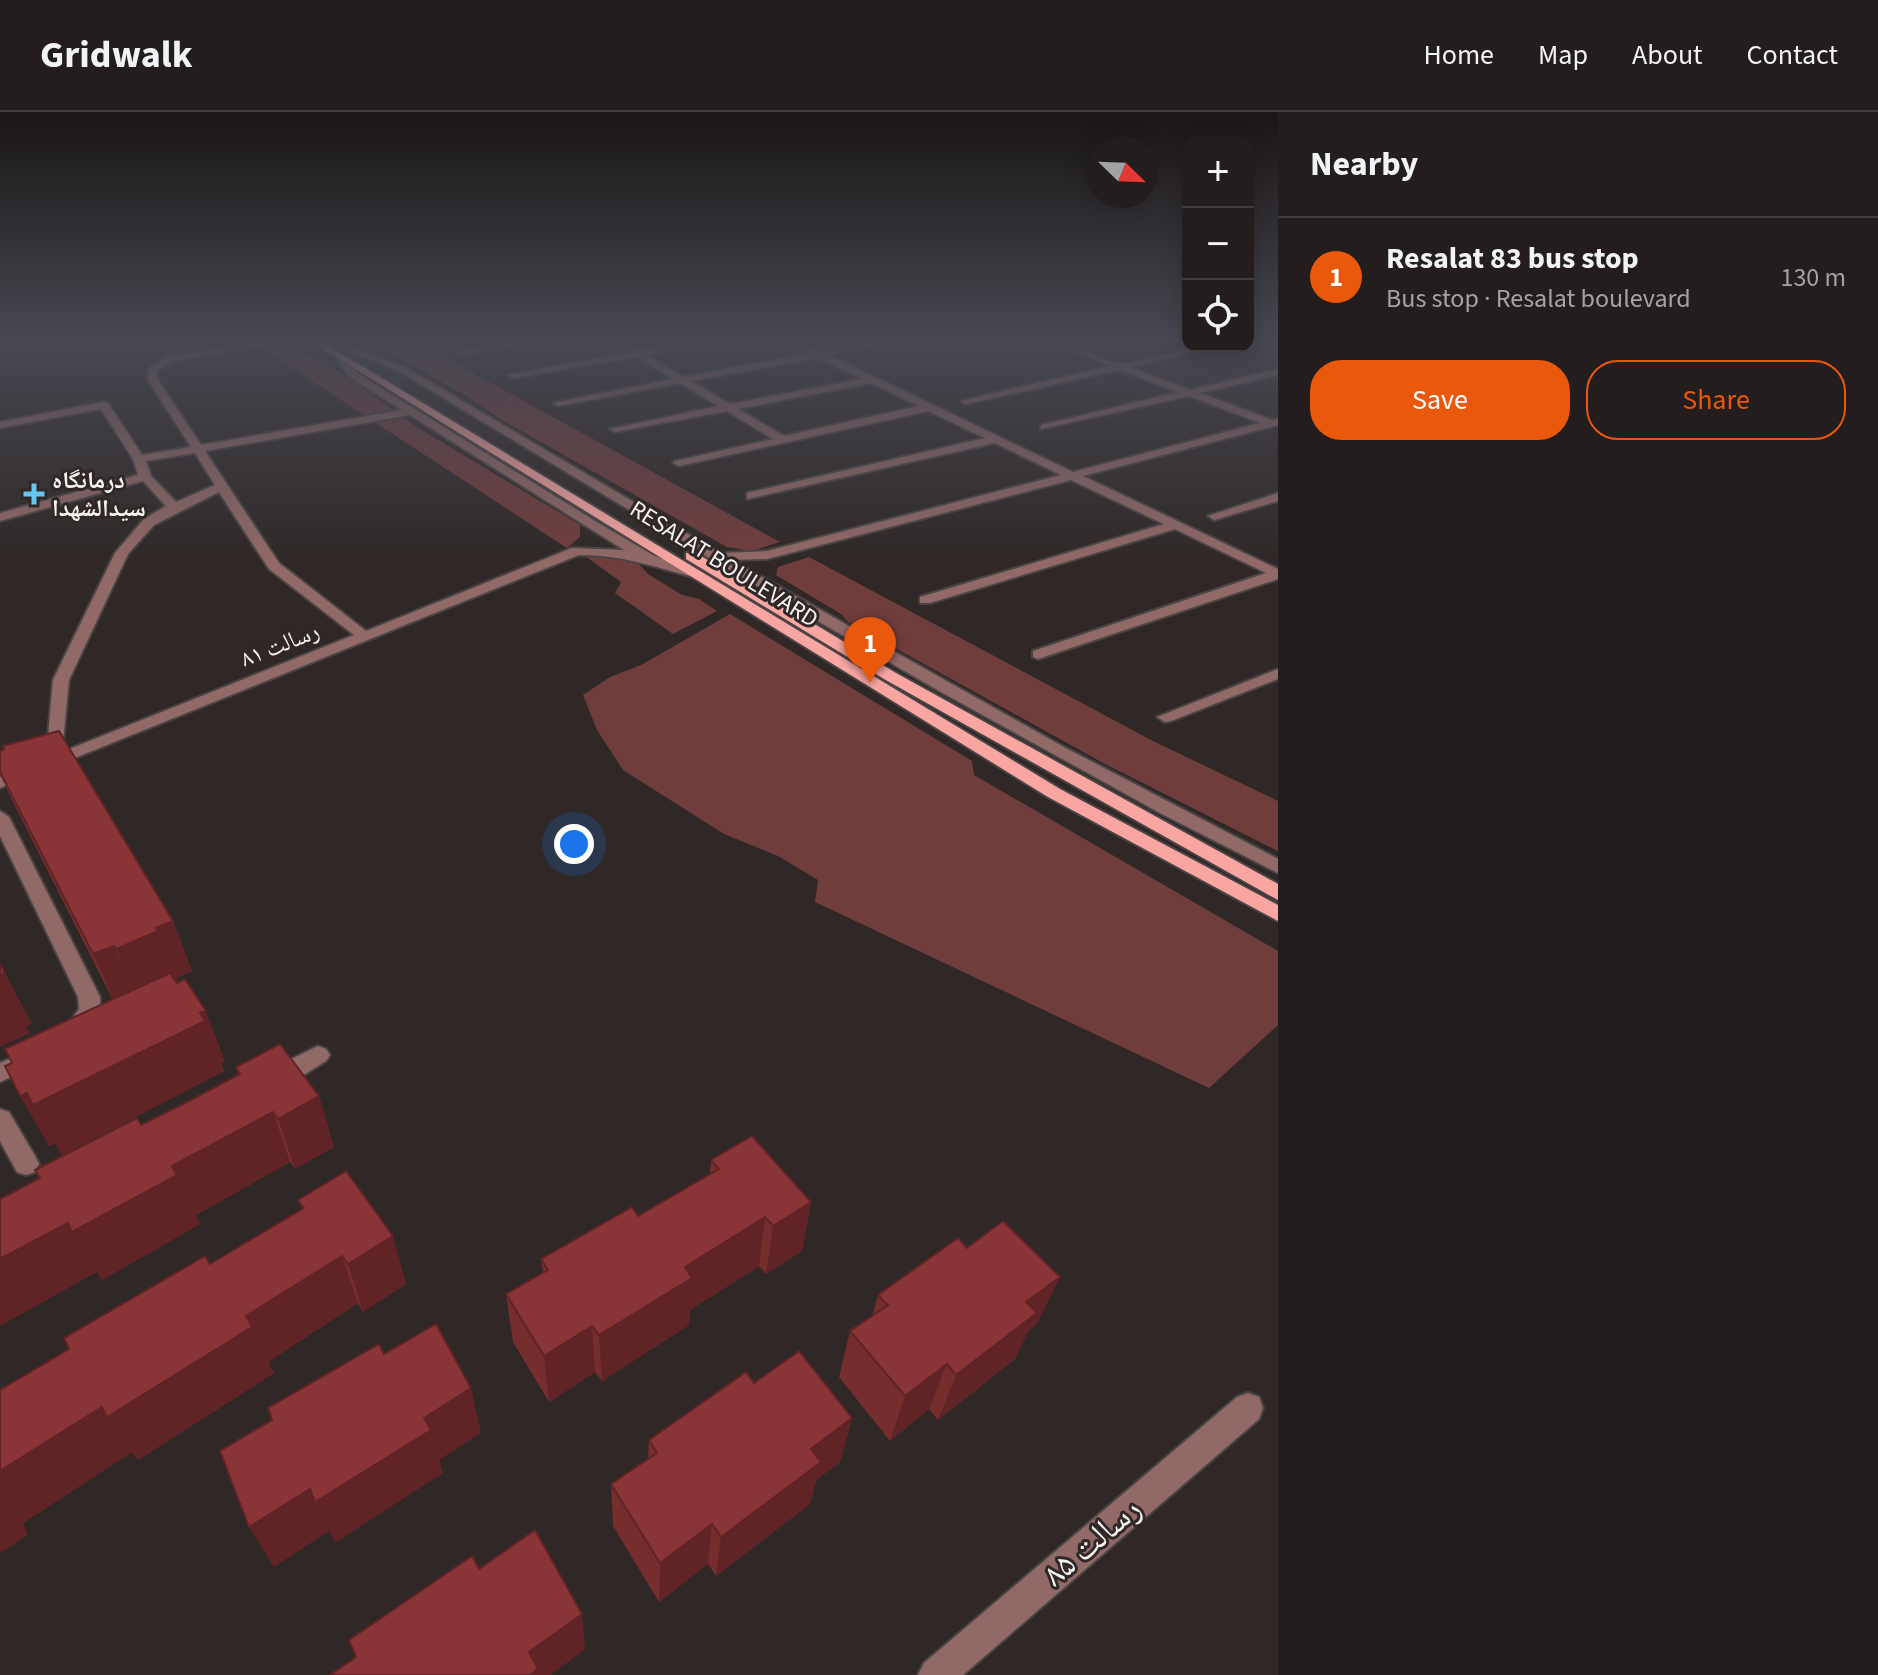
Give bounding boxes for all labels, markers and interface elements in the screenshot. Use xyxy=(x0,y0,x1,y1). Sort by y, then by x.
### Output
text: Gridwalk xyxy=(40,28,192,82)
text: Home xyxy=(1423,35,1494,75)
text: Map xyxy=(1538,35,1588,75)
text: About xyxy=(1632,35,1703,75)
text: Contact xyxy=(1747,35,1838,75)
north arrow xyxy=(1086,136,1158,208)
map controls xyxy=(1182,136,1254,352)
button: + xyxy=(1182,136,1254,208)
text: Nearby xyxy=(1310,140,1418,189)
button: − xyxy=(1182,208,1254,280)
text: Resalat 83 bus stop xyxy=(1386,237,1639,280)
text: 1 xyxy=(1329,259,1343,296)
text: 130 m xyxy=(1780,259,1846,296)
button: locate xyxy=(1182,280,1254,352)
text: Bus stop · Resalat boulevard xyxy=(1386,280,1691,317)
button: Save xyxy=(1310,360,1570,440)
button: Share xyxy=(1586,360,1846,440)
place label: درمانگاه سیدالشهدا xyxy=(52,463,146,526)
marker: درمانگاه سیدالشهدا xyxy=(23,483,45,505)
street label: RESALAT BOULEVARD xyxy=(623,492,825,636)
street label: رسالت ۸۱ xyxy=(235,613,325,677)
pin: 1 xyxy=(844,617,896,683)
your location xyxy=(554,824,594,864)
street label: رسالت ۸۵ xyxy=(1032,1485,1152,1599)

